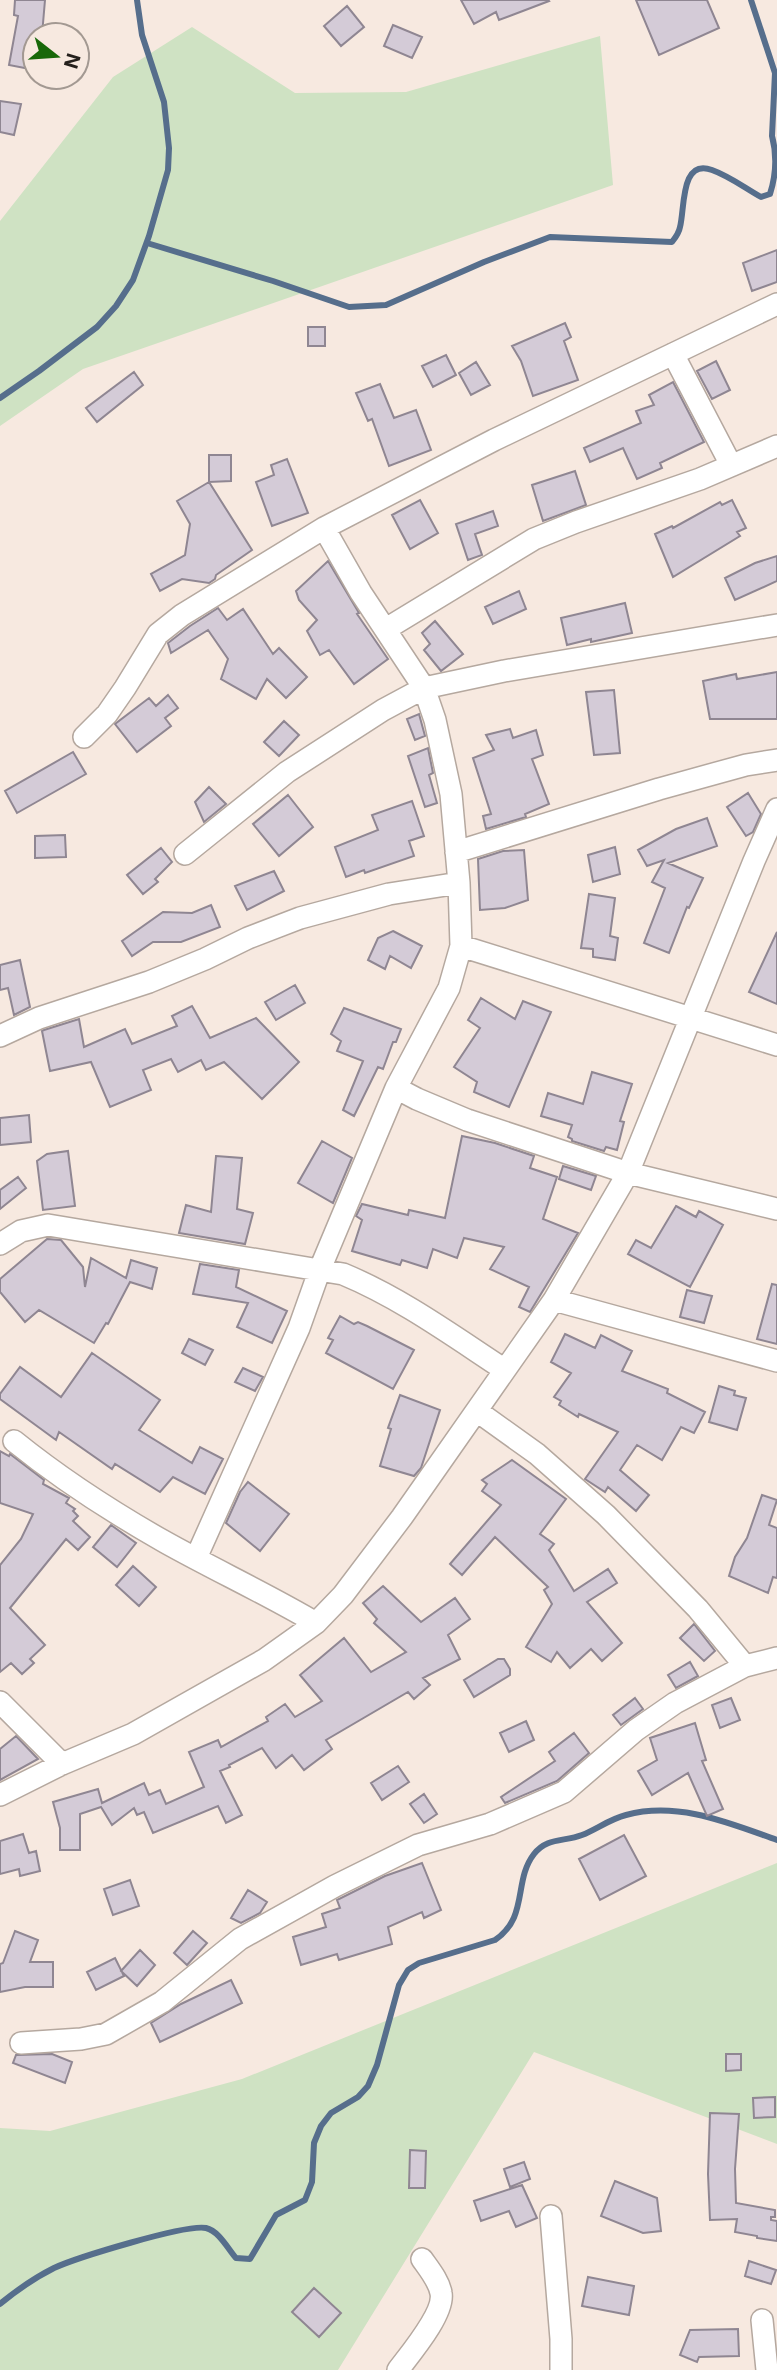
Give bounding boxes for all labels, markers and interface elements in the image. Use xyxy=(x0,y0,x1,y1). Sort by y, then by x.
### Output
north arrow xyxy=(21,21,91,91)
text: N xyxy=(59,51,85,71)

